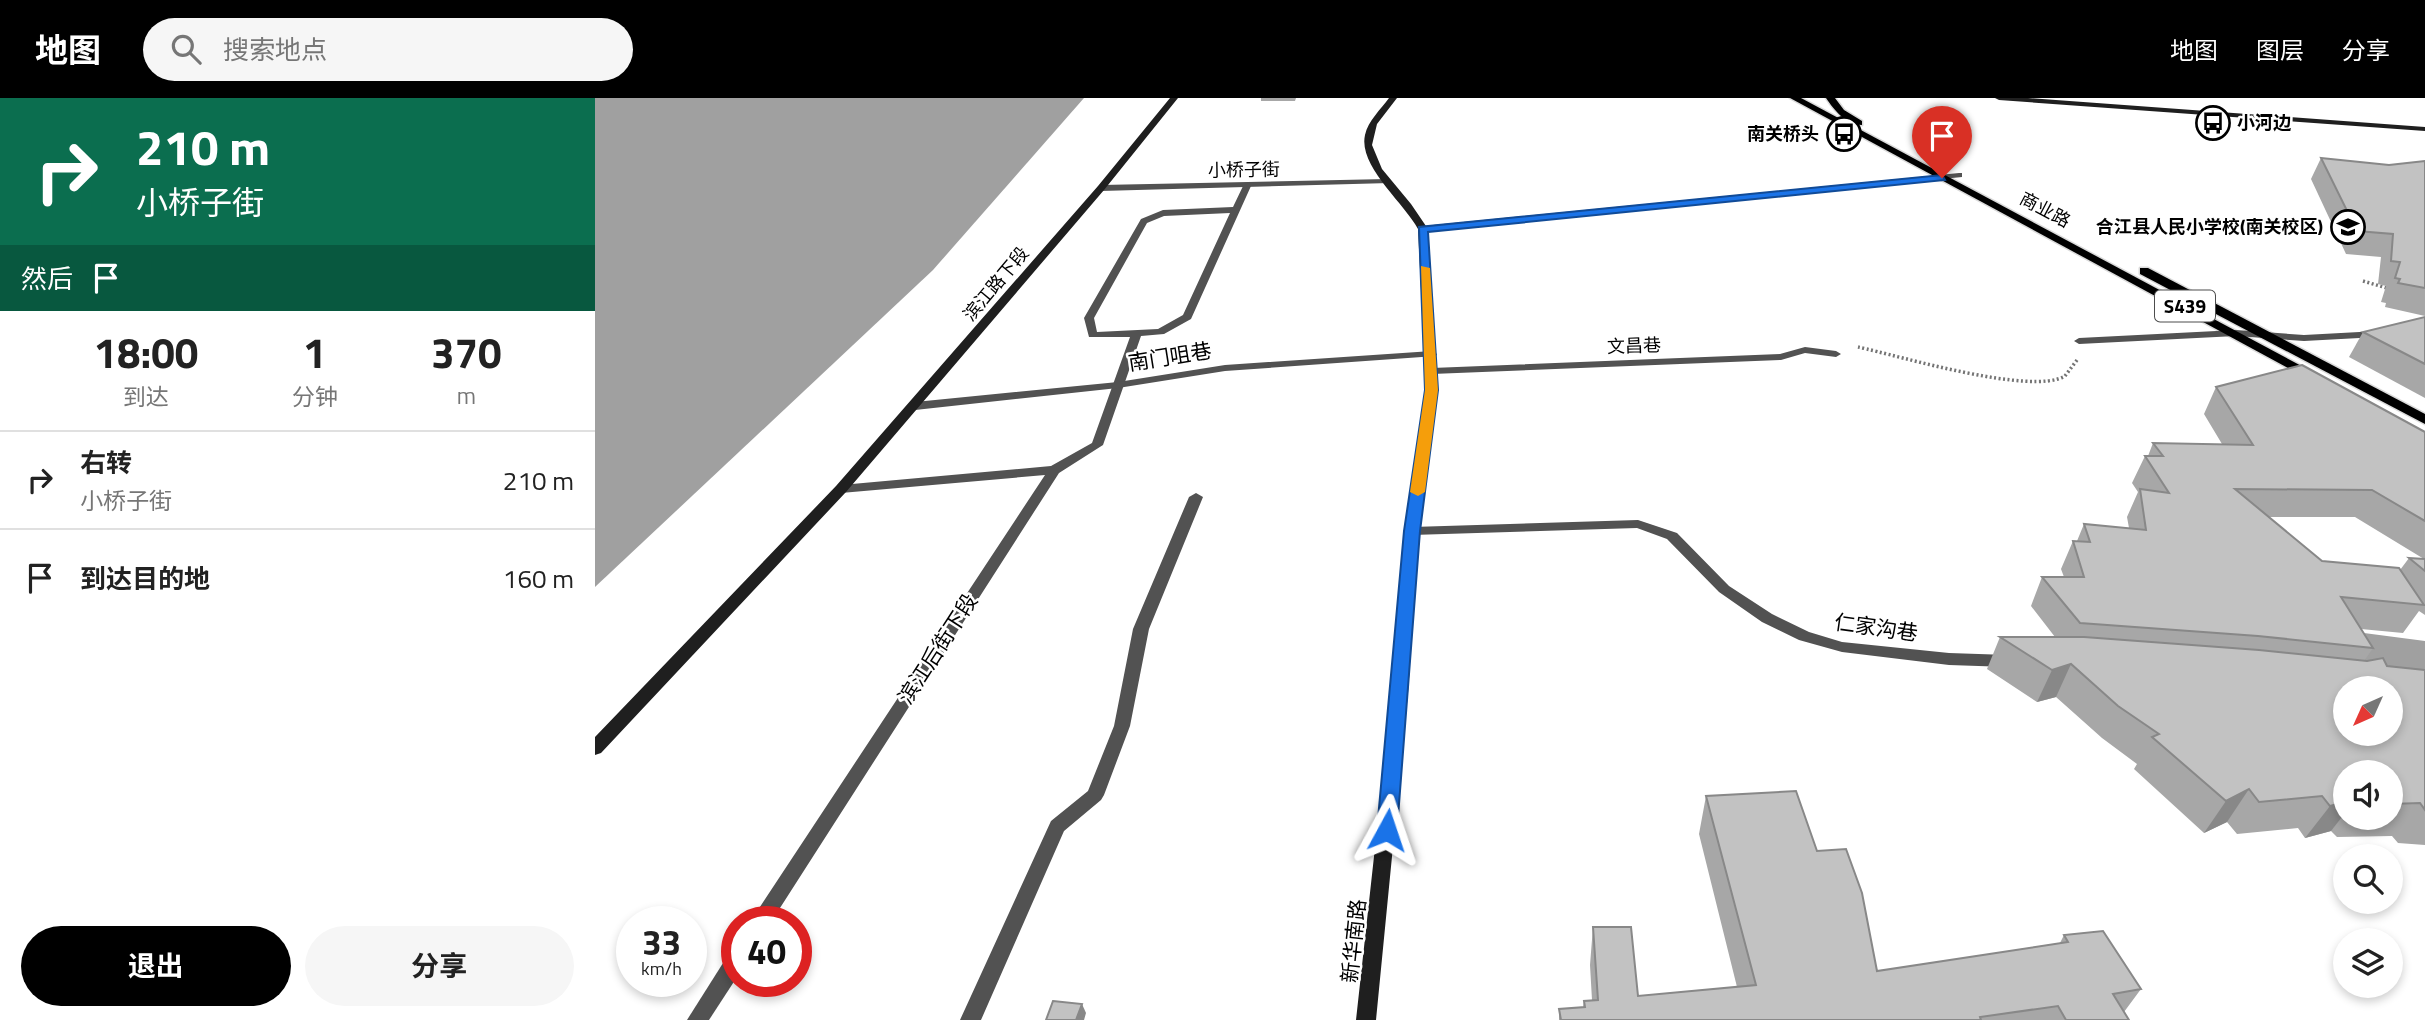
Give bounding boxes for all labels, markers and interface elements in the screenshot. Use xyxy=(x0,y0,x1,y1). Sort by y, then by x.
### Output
search box xyxy=(143,18,633,81)
text: 地图 xyxy=(35,25,101,75)
icon: search xyxy=(167,30,205,68)
text: 搜索地点 xyxy=(223,30,327,69)
text: 地图 xyxy=(2170,32,2218,68)
text: 图层 xyxy=(2256,32,2304,68)
text: 分享 xyxy=(2342,32,2390,68)
bus stop icon: 小河边 xyxy=(2194,104,2232,142)
pin xyxy=(1912,106,1972,178)
text: 210 m xyxy=(136,109,270,184)
place label: 小河边 xyxy=(2237,109,2292,136)
bus stop icon: 南关桥头 xyxy=(1825,115,1863,153)
icon: arrive xyxy=(1923,117,1961,155)
place label: 南关桥头 xyxy=(1747,120,1819,147)
icon: right xyxy=(21,126,112,217)
street label: 小桥子街 xyxy=(1208,155,1280,184)
text: 小桥子街 xyxy=(136,178,264,226)
street label: 商业路 xyxy=(2015,185,2075,234)
school or university icon: 合江县人民小学校(南关校区) xyxy=(2329,208,2367,246)
place label: 合江县人民小学校(南关校区) xyxy=(2096,213,2323,240)
street label: 滨江路下段 xyxy=(956,241,1035,327)
text: 然后 xyxy=(21,259,73,298)
icon: arrive xyxy=(87,259,125,297)
road number: S439 xyxy=(2155,290,2215,322)
text: 18:00 xyxy=(93,320,198,384)
text: 1 xyxy=(303,320,326,384)
text: 370 xyxy=(431,320,502,384)
street label: 文昌巷 xyxy=(1607,331,1661,360)
street label: 南门咀巷 xyxy=(1126,334,1214,378)
text: m xyxy=(457,378,476,413)
text: 到达 xyxy=(123,379,169,414)
text: 分钟 xyxy=(292,379,338,414)
text: 右转 xyxy=(80,443,132,482)
icon: right xyxy=(21,461,59,499)
text: 210 m xyxy=(503,461,574,500)
text: 小桥子街 xyxy=(80,483,172,518)
icon: arrive xyxy=(21,559,59,597)
text: 到达目的地 xyxy=(80,559,210,598)
text: 160 m xyxy=(503,559,574,598)
street label: 滨江后街下段 xyxy=(889,587,985,710)
street label: 仁家沟巷 xyxy=(1832,605,1920,649)
north arrow xyxy=(2333,676,2403,746)
map controls xyxy=(2333,676,2403,998)
button: sound xyxy=(2333,760,2403,830)
position arrow xyxy=(1350,793,1424,867)
button: search xyxy=(2333,844,2403,914)
street label: 新华南路 xyxy=(1333,897,1373,984)
speed limit sign: 40 xyxy=(721,906,812,997)
text: 33 xyxy=(642,915,681,969)
button: 退出 xyxy=(21,926,291,1006)
button: 分享 xyxy=(305,926,574,1006)
button: layers xyxy=(2333,928,2403,998)
text: km/h xyxy=(641,955,682,982)

